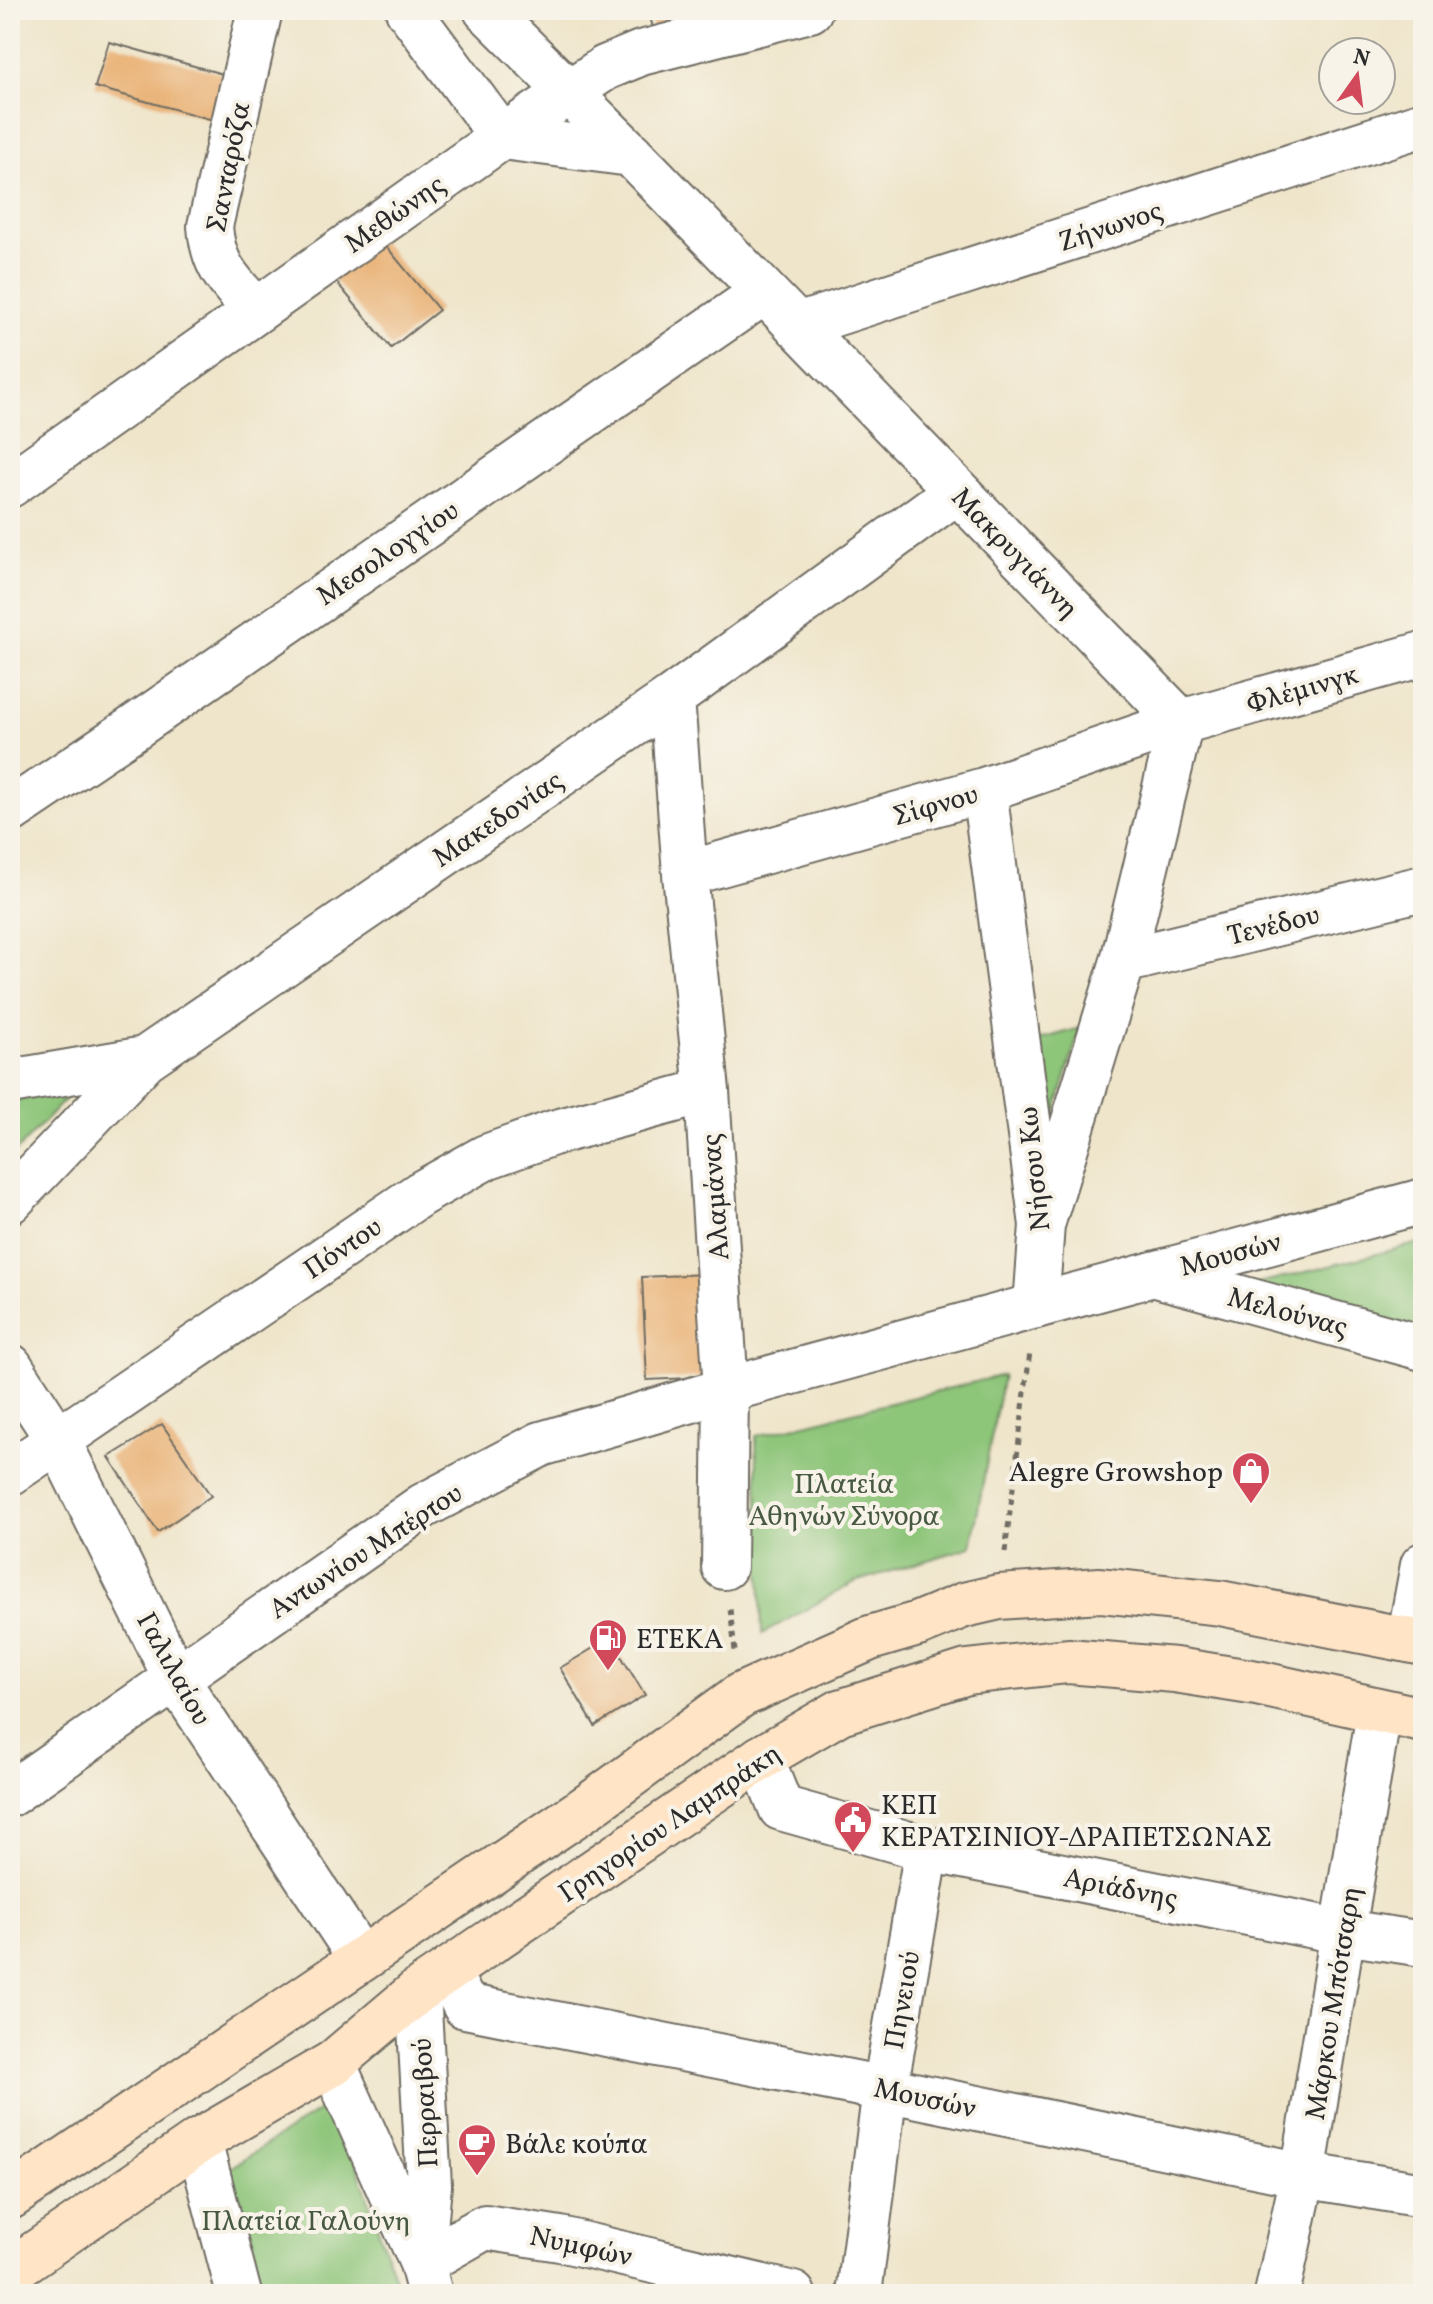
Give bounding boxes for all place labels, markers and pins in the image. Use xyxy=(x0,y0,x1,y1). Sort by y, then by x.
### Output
shop icon: Alegre Growshop xyxy=(1230,1450,1272,1505)
place label: Alegre Growshop xyxy=(1009,1454,1223,1493)
fuel station icon: ΕΤΕΚΑ xyxy=(587,1617,629,1672)
place label: ΕΤΕΚΑ xyxy=(636,1621,724,1660)
place label: ΚΕΠ ΚΕΡΑΤΣΙΝΙΟΥ-ΔΡΑΠΕΤΣΩΝΑΣ xyxy=(881,1787,1272,1858)
public building icon: ΚΕΠ ΚΕΡΑΤΣΙΝΙΟΥ-ΔΡΑΠΕΤΣΩΝΑΣ xyxy=(832,1799,874,1854)
cafe icon: Βάλε κούπα xyxy=(456,2122,498,2177)
place label: Βάλε κούπα xyxy=(505,2126,648,2165)

